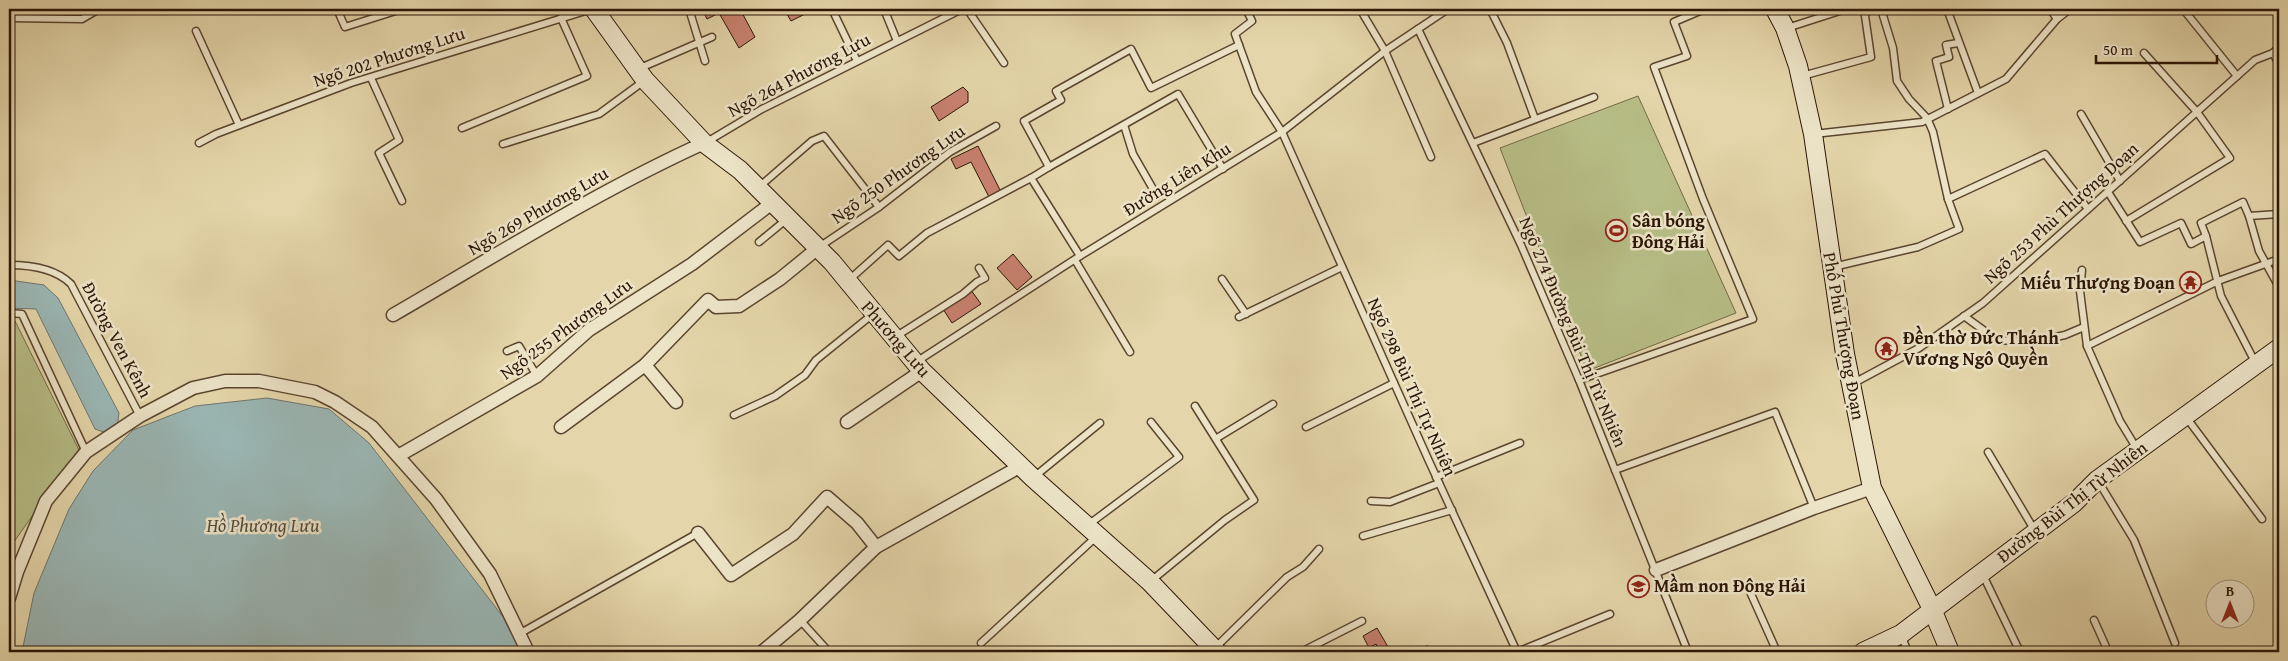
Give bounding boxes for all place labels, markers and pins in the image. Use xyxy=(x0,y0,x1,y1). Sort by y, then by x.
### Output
place label: Sân bóng Đông Hải xyxy=(1632,207,1705,255)
sports icon: Sân bóng Đông Hải xyxy=(1604,219,1628,243)
place label: Miếu Thượng Đoạn xyxy=(2021,269,2175,296)
temple icon: Miếu Thượng Đoạn xyxy=(2179,271,2203,295)
place label: Đền thờ Đức Thánh Vương Ngô Quyền xyxy=(1903,324,2059,372)
temple icon: Đền thờ Đức Thánh Vương Ngô Quyền xyxy=(1875,336,1899,360)
place label: Mầm non Đông Hải xyxy=(1654,572,1806,599)
school or university icon: Mầm non Đông Hải xyxy=(1626,574,1650,598)

